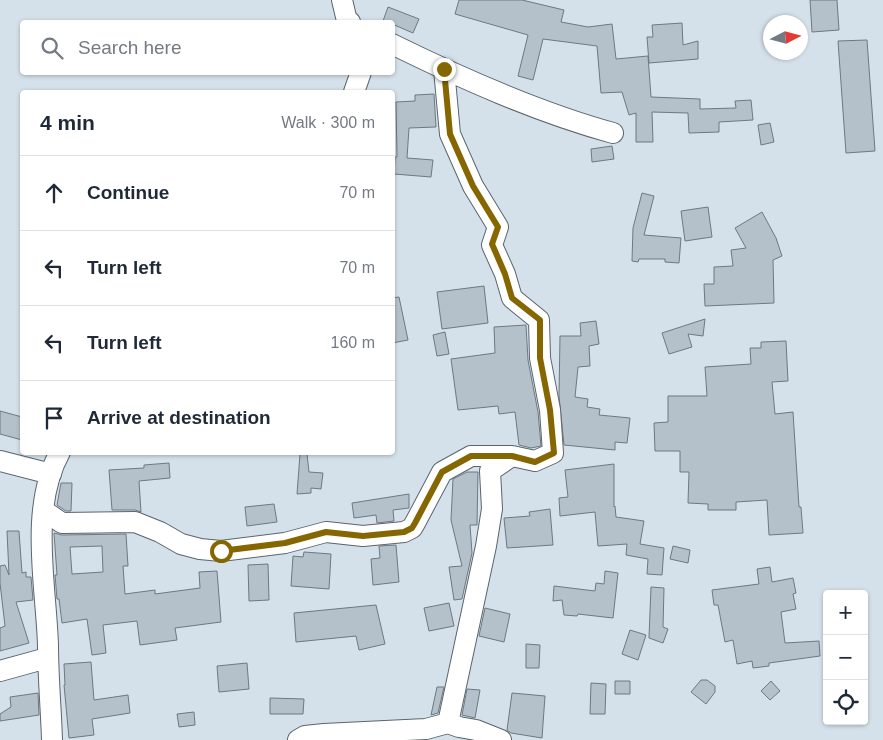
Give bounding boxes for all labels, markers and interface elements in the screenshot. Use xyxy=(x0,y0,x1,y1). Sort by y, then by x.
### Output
north arrow xyxy=(763,15,808,60)
search box xyxy=(20,20,395,75)
icon: search xyxy=(38,34,66,62)
text: Search here xyxy=(78,37,182,58)
route end xyxy=(433,58,456,81)
text: 4 min xyxy=(40,111,95,134)
text: Walk · 300 m xyxy=(281,114,375,131)
icon: ahead xyxy=(40,179,68,207)
text: Continue xyxy=(87,182,169,203)
text: 70 m xyxy=(339,184,375,201)
icon: left xyxy=(40,254,68,282)
text: Turn left xyxy=(87,257,162,278)
text: 70 m xyxy=(339,259,375,276)
icon: left xyxy=(40,329,68,357)
text: Turn left xyxy=(87,332,162,353)
text: 160 m xyxy=(331,334,375,351)
icon: arrive xyxy=(40,404,68,432)
text: Arrive at destination xyxy=(87,407,271,428)
route start xyxy=(210,540,233,563)
map controls xyxy=(823,590,868,725)
button: + xyxy=(823,590,868,635)
button: − xyxy=(823,635,868,680)
button: locate xyxy=(823,680,868,725)

